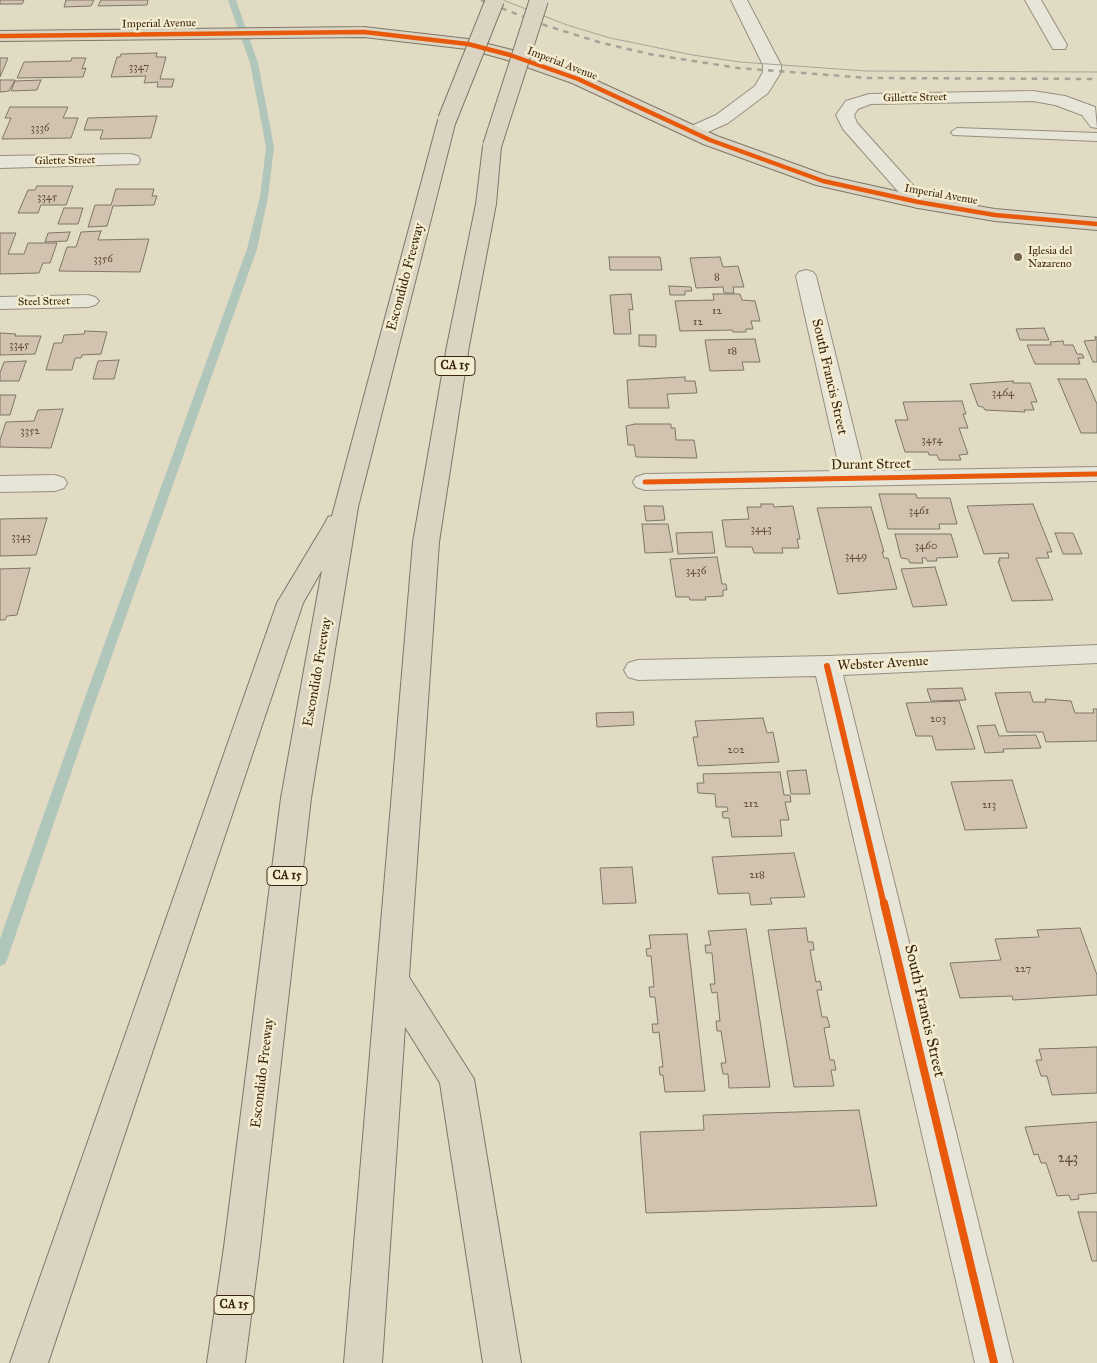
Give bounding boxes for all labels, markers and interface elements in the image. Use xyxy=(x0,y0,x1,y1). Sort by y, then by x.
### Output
street label: Imperial Avenue xyxy=(122,17,196,31)
street label: Imperial Avenue xyxy=(525,45,599,83)
house number: 3347 xyxy=(129,60,149,74)
street label: Gillette Street xyxy=(883,91,947,105)
house number: 3336 xyxy=(31,121,49,135)
street label: Gilette Street xyxy=(35,154,95,168)
street label: Imperial Avenue xyxy=(903,182,979,208)
house number: 3345 xyxy=(37,190,57,204)
street label: Escondido Freeway xyxy=(384,221,428,333)
place label: Iglesia del Nazareno xyxy=(1028,244,1072,270)
marker: Iglesia del Nazareno xyxy=(1012,251,1024,263)
house number: 3356 xyxy=(93,252,113,266)
house number: 8 xyxy=(714,270,720,284)
street label: Steel Street xyxy=(18,295,70,309)
house number: 12 xyxy=(712,304,722,318)
house number: 12 xyxy=(693,315,703,329)
street label: South Francis Street xyxy=(807,317,851,437)
house number: 3345 xyxy=(9,338,29,352)
house number: 18 xyxy=(727,344,737,358)
road number: CA 15 xyxy=(435,356,475,376)
house number: 3464 xyxy=(992,386,1014,400)
house number: 3352 xyxy=(20,424,40,438)
house number: 3454 xyxy=(921,433,943,447)
street label: Durant Street xyxy=(831,456,911,474)
house number: 3461 xyxy=(909,504,929,518)
house number: 3443 xyxy=(750,522,772,536)
house number: 3343 xyxy=(11,530,31,544)
house number: 3460 xyxy=(915,539,937,553)
house number: 3449 xyxy=(845,549,867,563)
house number: 3436 xyxy=(686,564,706,578)
street label: Escondido Freeway xyxy=(300,616,336,728)
street label: Webster Avenue xyxy=(837,653,929,675)
house number: 203 xyxy=(930,712,946,726)
house number: 202 xyxy=(727,743,745,757)
house number: 212 xyxy=(743,797,759,811)
house number: 213 xyxy=(982,798,996,812)
road number: CA 15 xyxy=(267,866,307,886)
house number: 218 xyxy=(749,868,765,882)
street label: South Francis Street xyxy=(899,943,949,1079)
house number: 227 xyxy=(1015,962,1031,976)
street label: Escondido Freeway xyxy=(248,1017,278,1129)
house number: 243 xyxy=(1058,1151,1078,1167)
road number: CA 15 xyxy=(214,1296,254,1314)

